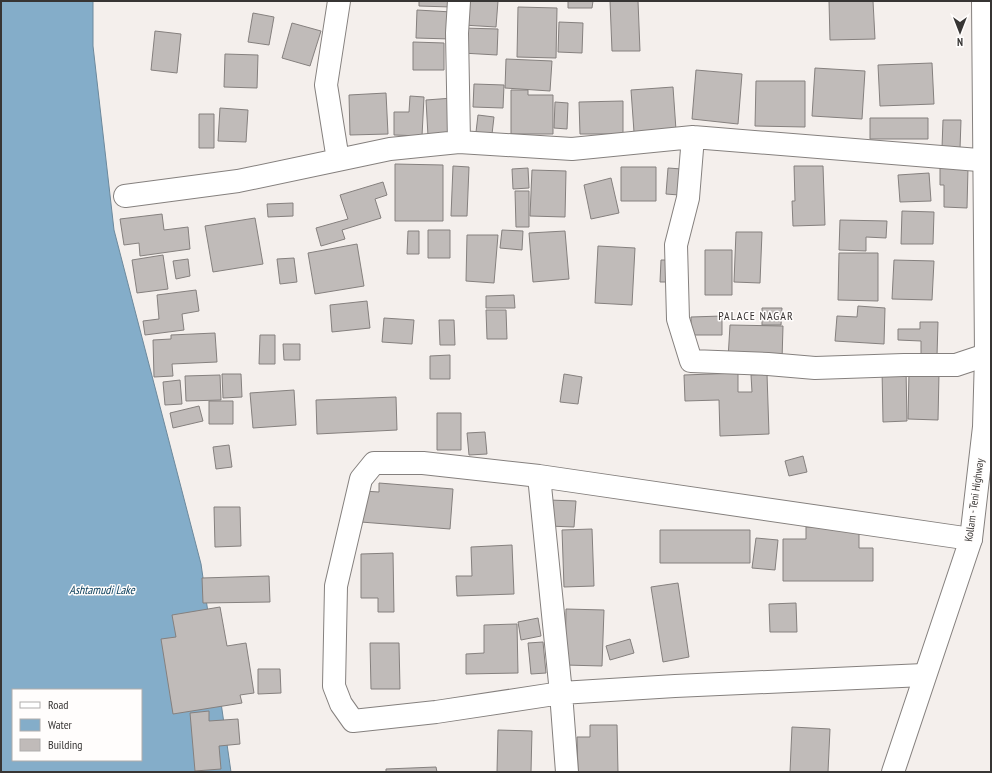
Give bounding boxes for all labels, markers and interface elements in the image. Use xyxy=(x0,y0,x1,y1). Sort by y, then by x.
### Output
north arrow xyxy=(940,12,980,52)
text: N xyxy=(957,35,963,49)
district label: PALACE NAGAR xyxy=(718,308,794,323)
street label: Kollam - Teni Highway xyxy=(961,457,987,543)
water label: Ashtamudi Lake xyxy=(69,582,136,597)
legend xyxy=(12,689,142,761)
text: Road xyxy=(48,697,68,712)
text: Water xyxy=(48,717,73,732)
text: Building xyxy=(48,737,83,752)

